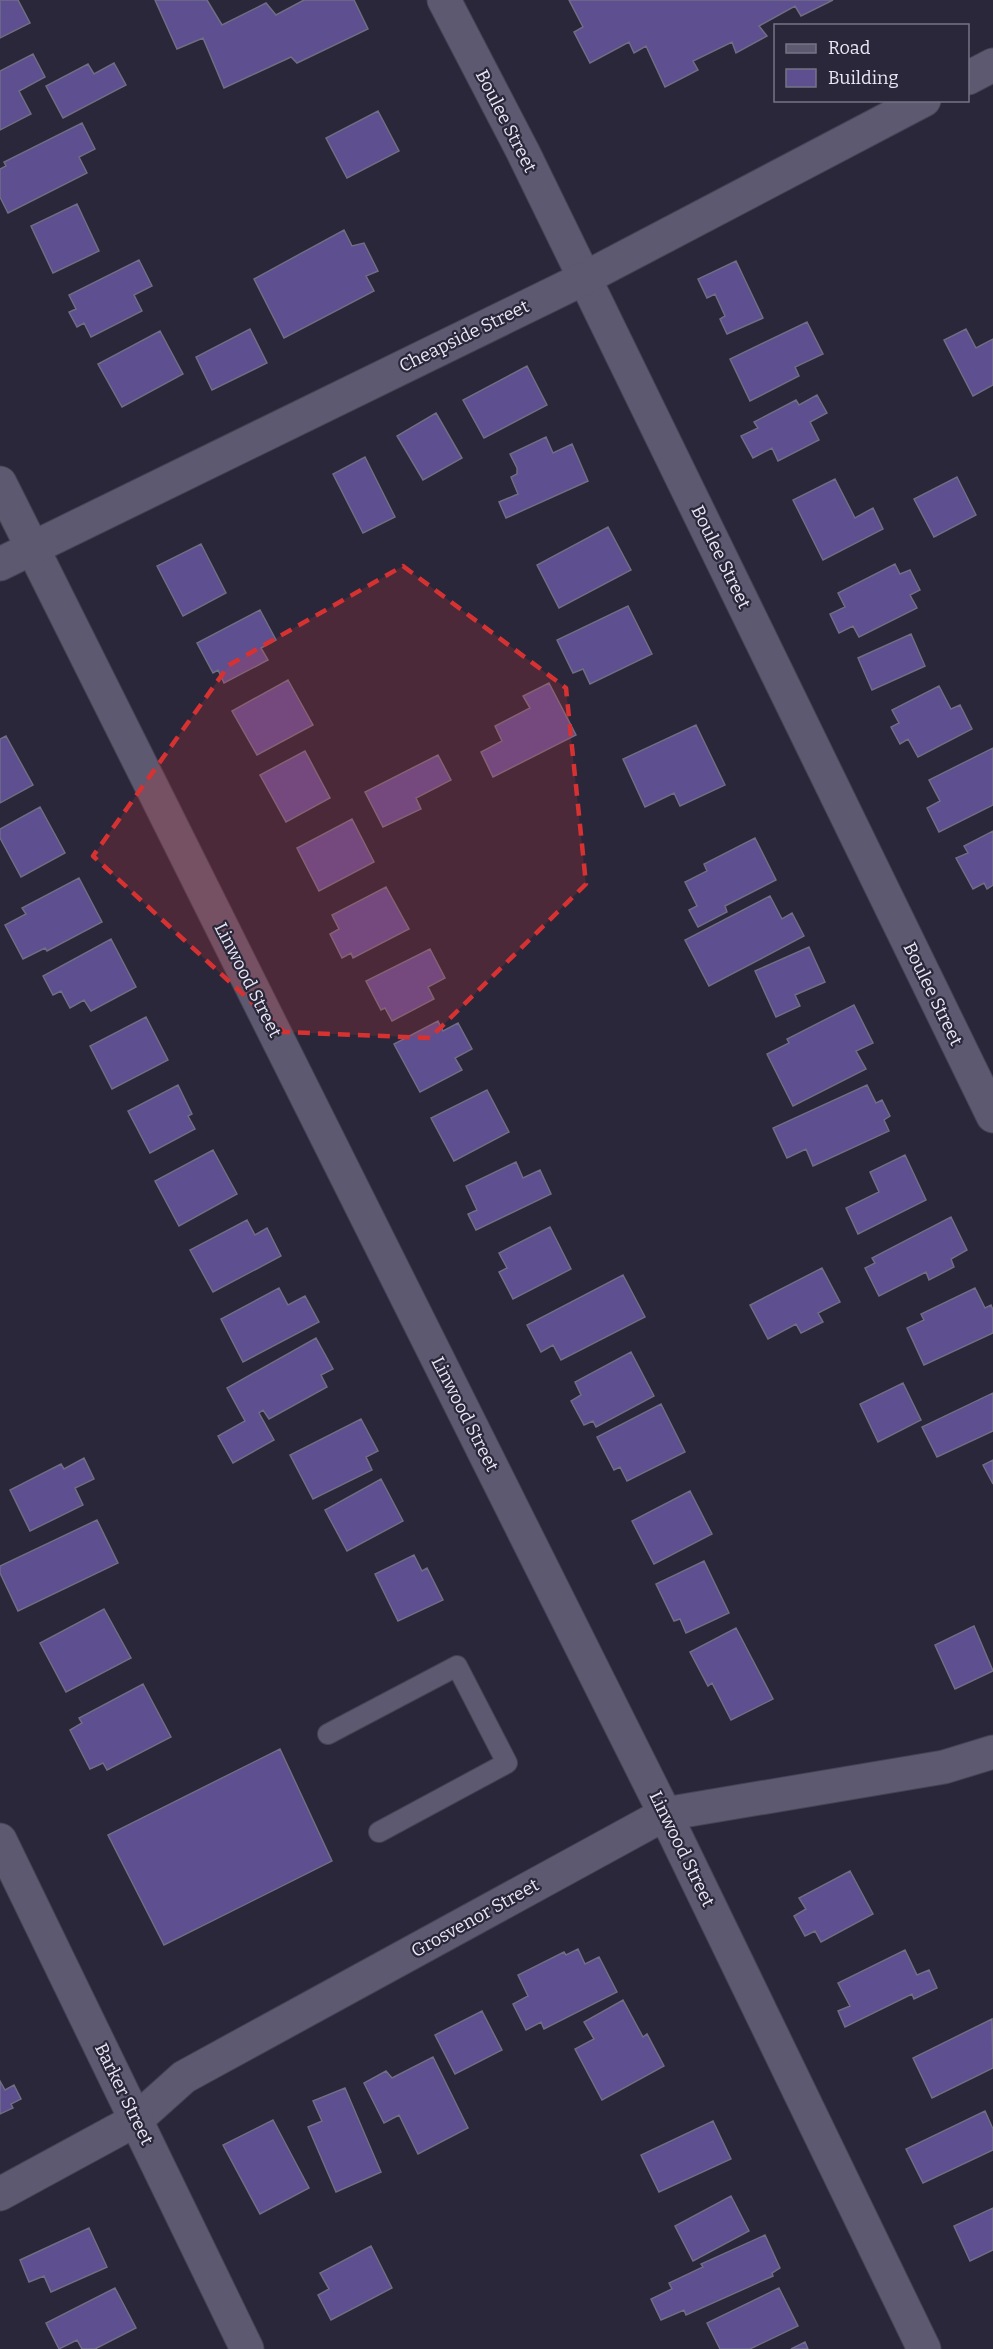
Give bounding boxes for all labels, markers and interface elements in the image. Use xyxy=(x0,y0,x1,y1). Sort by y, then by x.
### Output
legend xyxy=(774,24,969,102)
text: Road xyxy=(828,37,871,59)
street label: Boulee Street xyxy=(471,66,541,176)
text: Building xyxy=(828,67,899,89)
street label: Cheapside Street xyxy=(396,295,533,377)
street label: Boulee Street xyxy=(687,502,756,613)
street label: Linwood Street xyxy=(210,919,287,1041)
street label: Boulee Street xyxy=(899,939,968,1050)
street label: Linwood Street xyxy=(427,1353,504,1475)
street label: Linwood Street xyxy=(645,1788,720,1911)
street label: Grosvenor Street xyxy=(407,1874,543,1962)
street label: Barker Street xyxy=(90,2040,158,2149)

